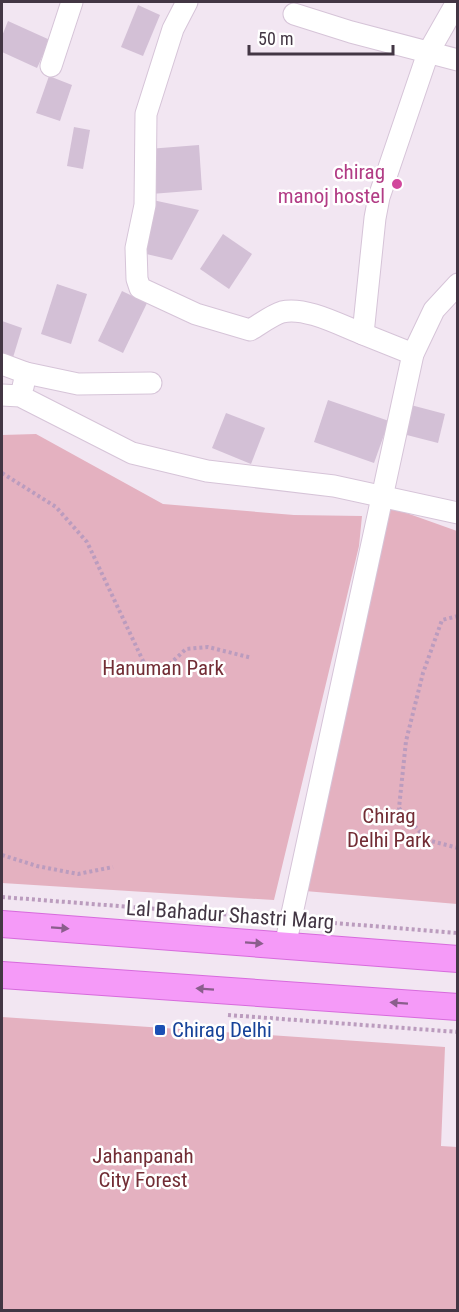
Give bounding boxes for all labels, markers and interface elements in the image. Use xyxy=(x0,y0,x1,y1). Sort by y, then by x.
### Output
scale bar xyxy=(249,18,393,56)
text: 50 m xyxy=(258,28,293,49)
place label: chirag manoj hostel xyxy=(278,160,385,208)
marker: chirag manoj hostel xyxy=(390,177,404,191)
park label: Hanuman Park xyxy=(102,656,224,680)
park label: Chirag Delhi Park xyxy=(347,804,431,852)
street label: Lal Bahadur Shastri Marg xyxy=(125,896,335,934)
one-way arrow xyxy=(50,924,69,933)
one-way arrow xyxy=(245,939,264,948)
one-way arrow xyxy=(195,985,214,994)
one-way arrow xyxy=(390,999,409,1008)
place label: Chirag Delhi xyxy=(172,1018,272,1042)
marker: Chirag Delhi xyxy=(153,1023,167,1037)
park label: Jahanpanah City Forest xyxy=(92,1144,194,1192)

